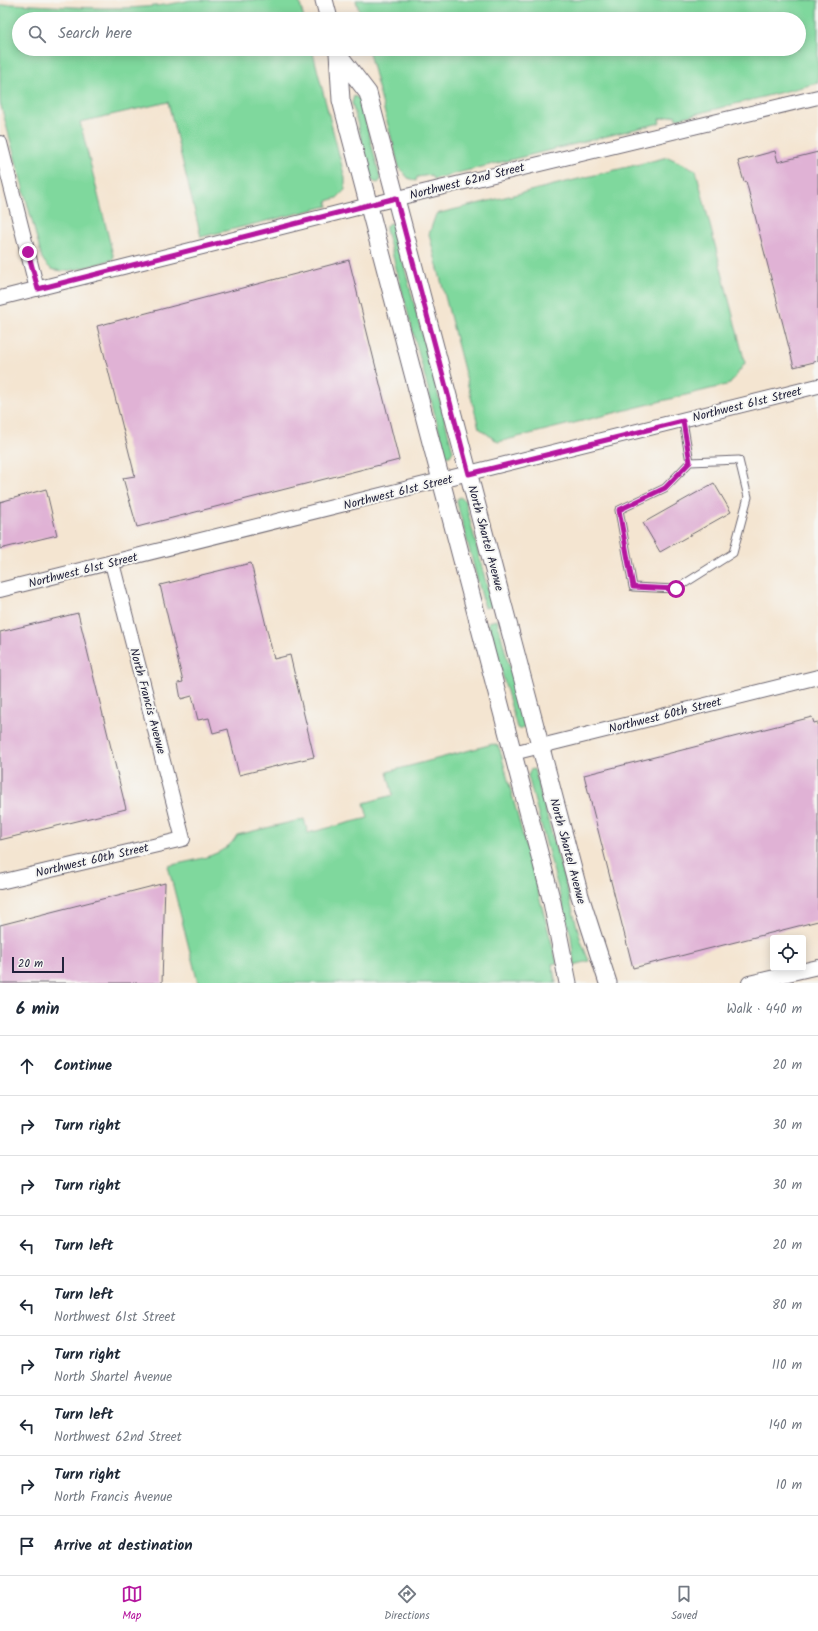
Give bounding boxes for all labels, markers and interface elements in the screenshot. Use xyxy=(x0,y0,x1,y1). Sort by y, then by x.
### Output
search box xyxy=(12,12,806,56)
text: Search here xyxy=(58,22,132,46)
icon: search xyxy=(26,23,48,45)
street label: Northwest 62nd Street xyxy=(408,158,527,205)
route end xyxy=(19,243,37,261)
street label: Northwest 61st Street xyxy=(690,382,804,427)
street label: Northwest 61st Street xyxy=(341,470,455,515)
street label: North Shartel Avenue xyxy=(462,483,509,594)
street label: Northwest 61st Street xyxy=(26,548,140,593)
route start xyxy=(667,580,685,598)
street label: North Francis Avenue xyxy=(124,646,171,757)
street label: Northwest 60th Street xyxy=(607,692,724,739)
street label: North Shartel Avenue xyxy=(544,796,591,907)
street label: Northwest 60th Street xyxy=(34,838,151,883)
map controls xyxy=(770,935,806,971)
button: locate xyxy=(770,935,806,971)
scale bar xyxy=(12,955,64,974)
text: 20 m xyxy=(18,955,43,973)
text: 6 min xyxy=(16,996,60,1023)
text: Walk · 440 m xyxy=(727,999,802,1020)
text: Continue xyxy=(54,1054,112,1078)
icon: ahead xyxy=(16,1055,38,1077)
text: 20 m xyxy=(772,1055,802,1076)
text: Turn right xyxy=(54,1114,121,1138)
icon: right xyxy=(16,1115,38,1137)
text: 30 m xyxy=(773,1115,802,1136)
text: Turn right xyxy=(54,1174,121,1198)
icon: right xyxy=(16,1175,38,1197)
text: 30 m xyxy=(773,1175,802,1196)
text: Turn left xyxy=(54,1234,114,1258)
icon: left xyxy=(16,1235,38,1257)
text: 20 m xyxy=(772,1235,802,1256)
text: Turn left xyxy=(54,1283,114,1307)
icon: left xyxy=(16,1295,38,1317)
text: 80 m xyxy=(772,1295,802,1316)
text: Northwest 61st Street xyxy=(54,1307,175,1328)
text: Turn right xyxy=(54,1343,121,1367)
icon: right xyxy=(16,1355,38,1377)
text: 110 m xyxy=(772,1355,802,1376)
text: North Shartel Avenue xyxy=(54,1367,172,1388)
text: Turn left xyxy=(54,1403,114,1427)
icon: left xyxy=(16,1415,38,1437)
text: 140 m xyxy=(769,1415,802,1436)
text: Northwest 62nd Street xyxy=(54,1427,182,1448)
text: Turn right xyxy=(54,1463,121,1487)
icon: right xyxy=(16,1475,38,1497)
text: 10 m xyxy=(776,1475,802,1496)
text: North Francis Avenue xyxy=(54,1487,172,1508)
text: Arrive at destination xyxy=(54,1534,193,1558)
icon: arrive xyxy=(16,1535,38,1557)
tab: Map xyxy=(121,1583,143,1625)
tab: Directions xyxy=(384,1583,430,1625)
tab: Saved xyxy=(671,1583,697,1625)

